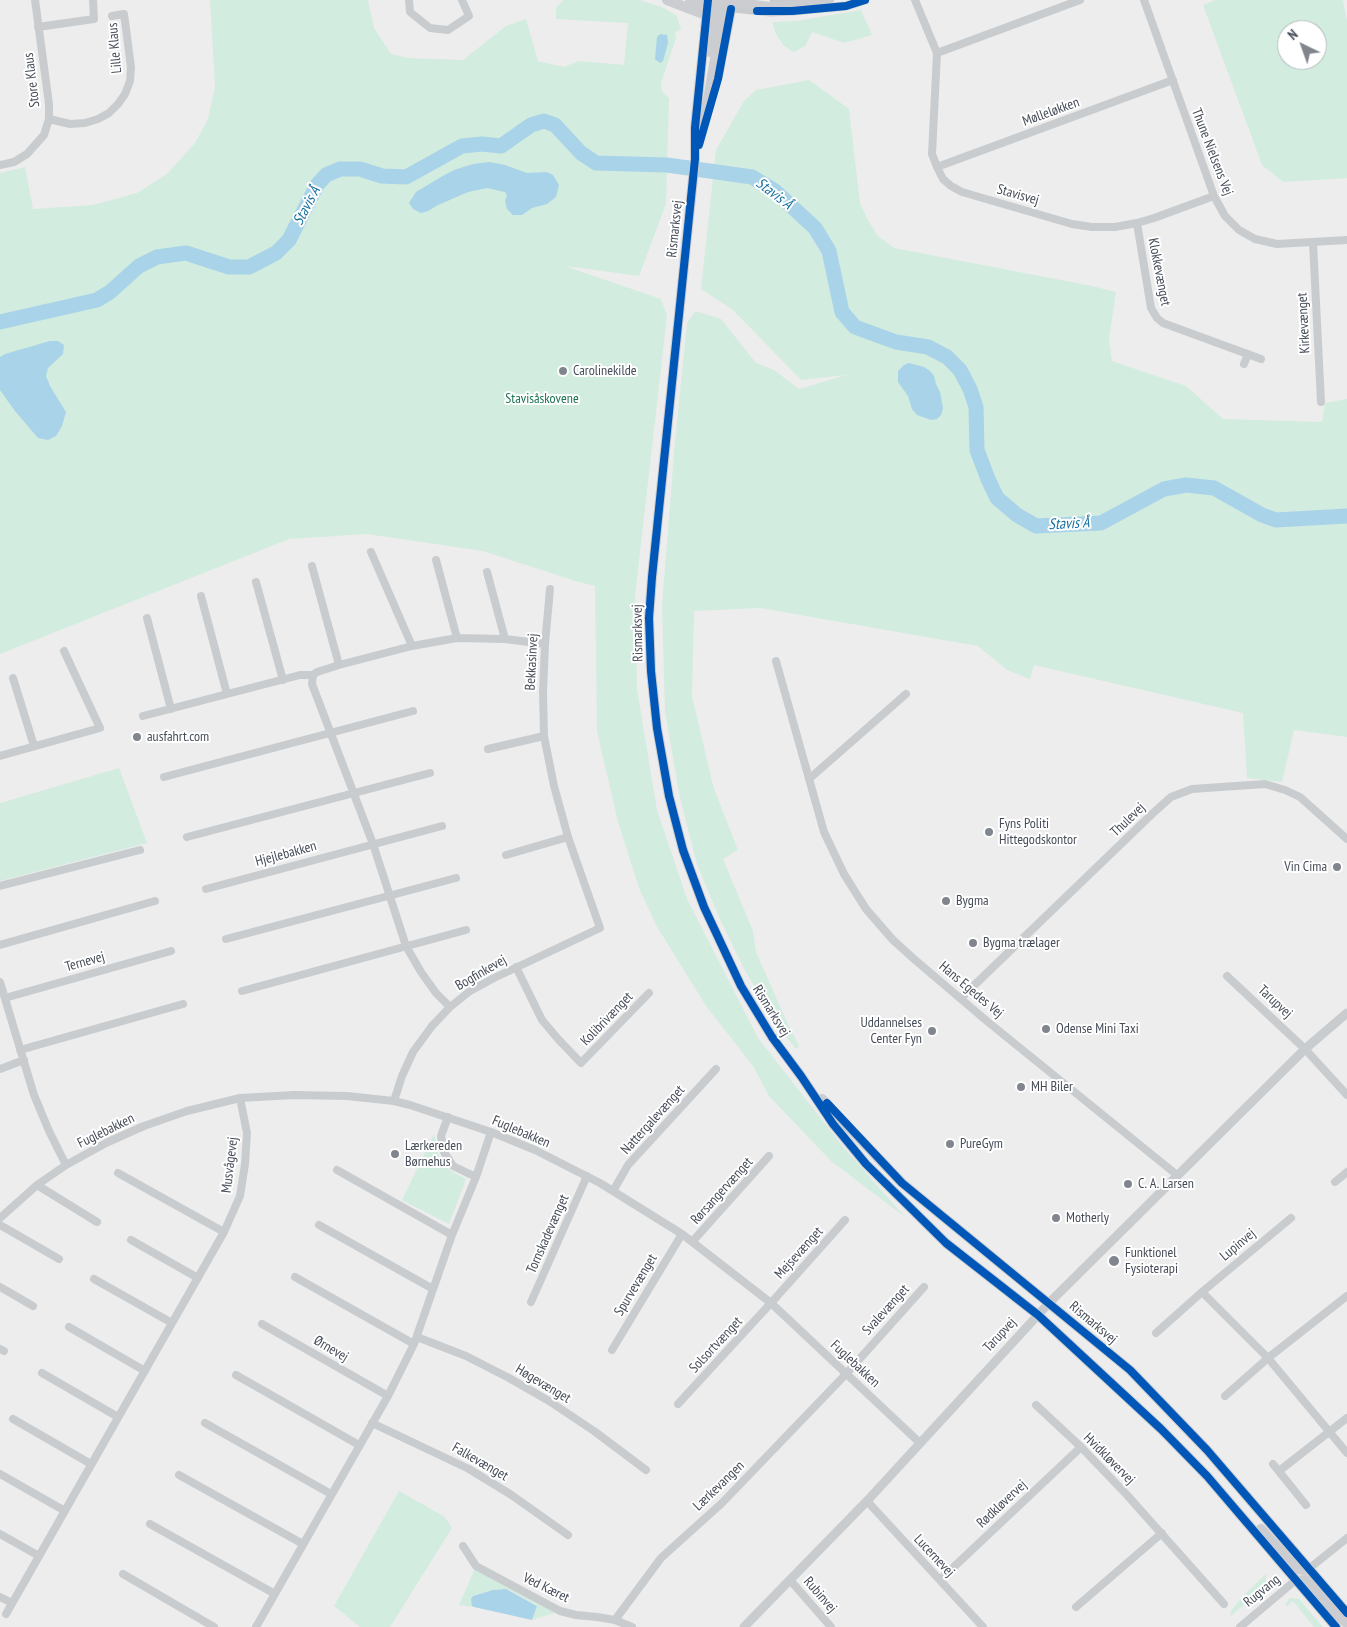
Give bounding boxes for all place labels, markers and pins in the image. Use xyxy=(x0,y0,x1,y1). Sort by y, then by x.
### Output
place label: Carolinekilde xyxy=(573,363,637,379)
marker: Carolinekilde xyxy=(557,365,569,377)
place label: ausfahrt.com xyxy=(147,729,209,745)
marker: ausfahrt.com xyxy=(131,731,143,743)
place label: Fyns Politi Hittegodskontor xyxy=(999,816,1077,849)
marker: Fyns Politi Hittegodskontor xyxy=(983,826,995,838)
place label: Vin Cima xyxy=(1284,859,1327,875)
marker: Vin Cima xyxy=(1331,861,1343,873)
place label: Bygma xyxy=(956,893,989,909)
marker: Bygma xyxy=(940,895,952,907)
place label: Bygma trælager xyxy=(983,935,1060,951)
marker: Bygma trælager xyxy=(967,937,979,949)
place label: Uddannelses Center Fyn xyxy=(860,1015,922,1048)
place label: Odense Mini Taxi xyxy=(1056,1021,1139,1037)
marker: Odense Mini Taxi xyxy=(1040,1023,1052,1035)
marker: Uddannelses Center Fyn xyxy=(926,1025,938,1037)
place label: MH Biler xyxy=(1031,1079,1073,1095)
marker: MH Biler xyxy=(1015,1081,1027,1093)
place label: PureGym xyxy=(960,1136,1003,1152)
place label: Lærkereden Børnehus xyxy=(405,1138,462,1170)
marker: PureGym xyxy=(944,1138,956,1150)
marker: Lærkereden Børnehus xyxy=(389,1148,401,1160)
place label: C. A. Larsen xyxy=(1138,1176,1194,1192)
marker: C. A. Larsen xyxy=(1122,1178,1134,1190)
place label: Motherly xyxy=(1066,1210,1109,1226)
marker: Motherly xyxy=(1050,1212,1062,1224)
place label: Funktionel Fysioterapi xyxy=(1125,1245,1178,1278)
marker: Funktionel Fysioterapi xyxy=(1107,1254,1121,1268)

